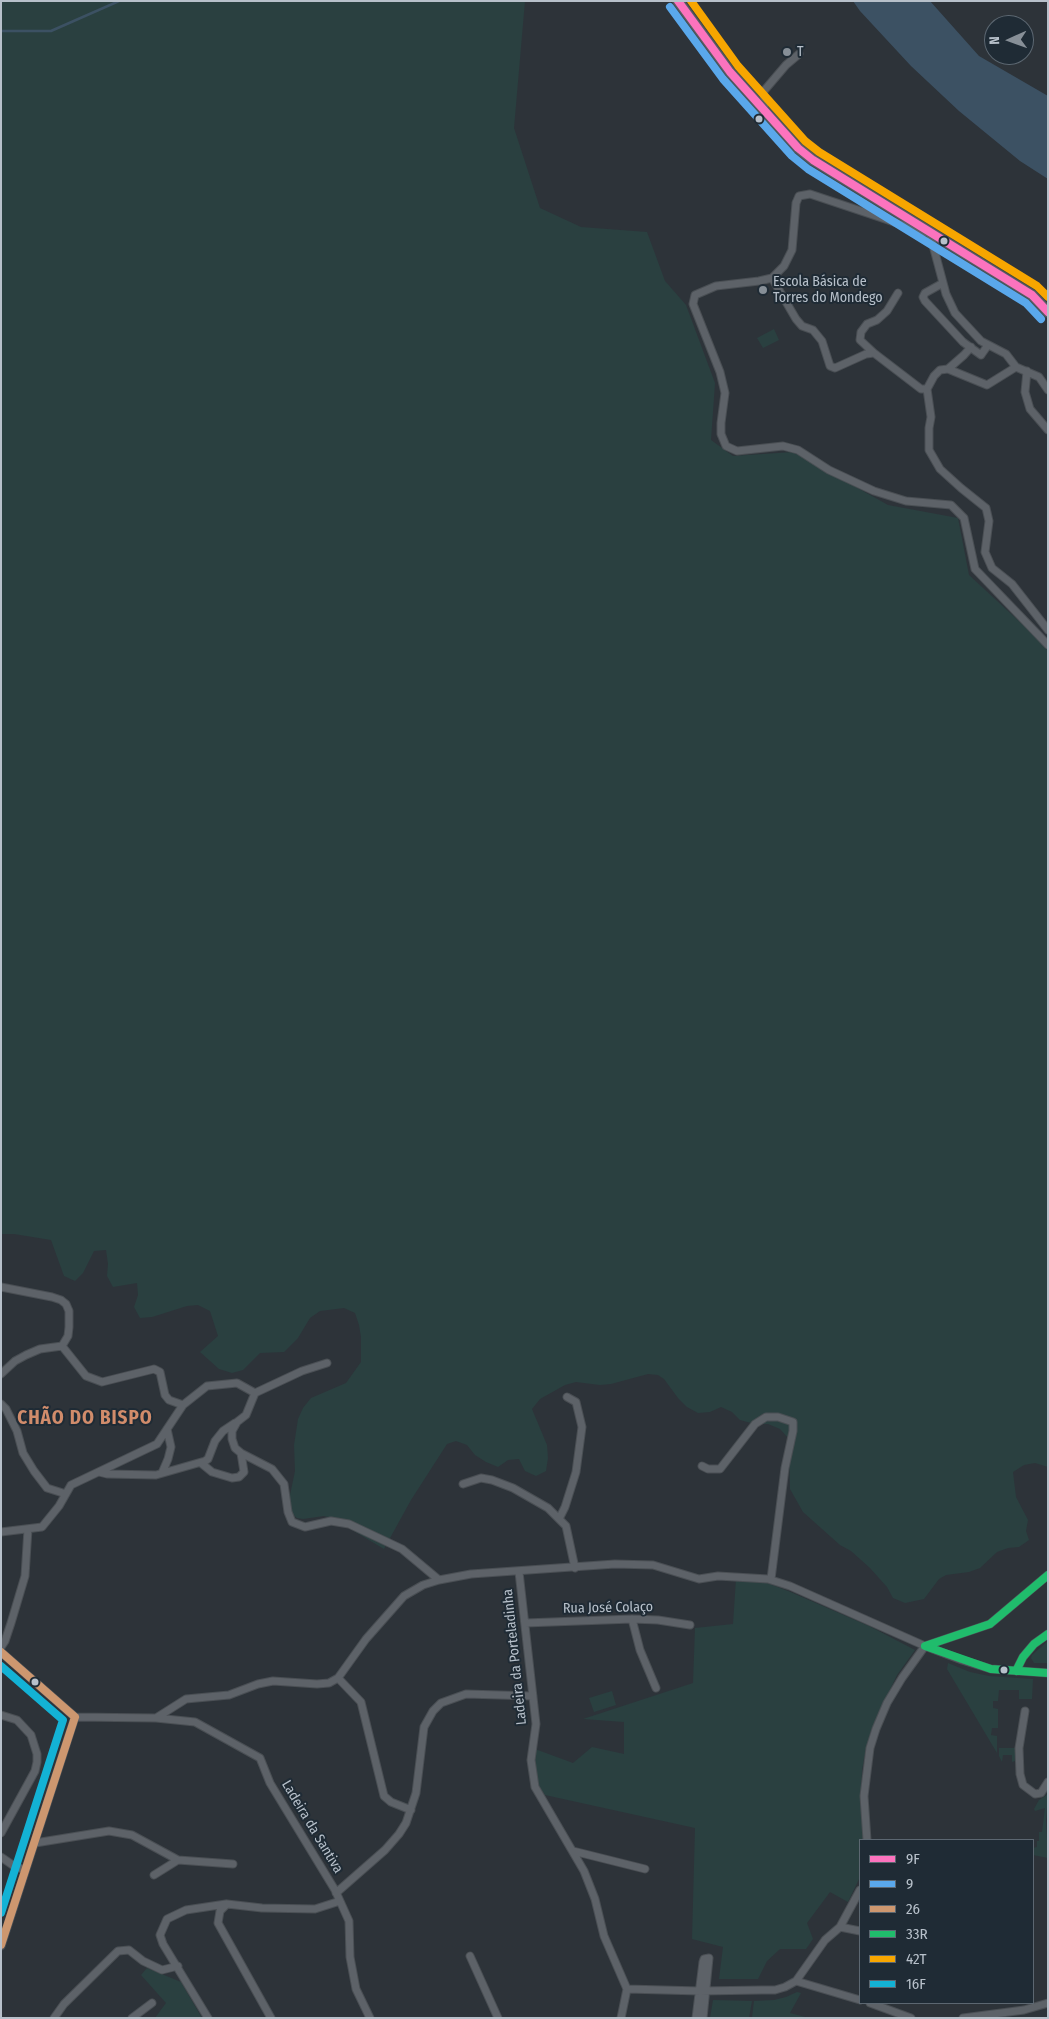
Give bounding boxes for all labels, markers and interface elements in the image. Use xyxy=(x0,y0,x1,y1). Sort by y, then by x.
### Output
north arrow xyxy=(984,15,1034,65)
text: N xyxy=(986,36,1003,45)
place label: T xyxy=(797,44,803,60)
marker: T xyxy=(781,46,793,58)
unlabelled marker xyxy=(754,114,764,124)
unlabelled marker xyxy=(939,236,949,246)
place label: Escola Básica de Torres do Mondego xyxy=(773,274,883,306)
marker: Escola Básica de Torres do Mondego xyxy=(757,284,769,296)
district label: CHÃO DO BISPO xyxy=(16,1408,154,1430)
street label: Ladeira da Porteladinha xyxy=(499,1588,531,1726)
street label: Rua José Colaço xyxy=(563,1599,653,1617)
unlabelled marker xyxy=(999,1665,1009,1675)
unlabelled marker xyxy=(30,1677,40,1687)
street label: Ladeira da Santiva xyxy=(278,1778,346,1876)
legend xyxy=(859,1839,1034,2004)
text: 9F xyxy=(906,1850,920,1868)
text: 9 xyxy=(906,1875,913,1893)
text: 26 xyxy=(906,1900,920,1918)
text: 33R xyxy=(906,1925,928,1943)
text: 42T xyxy=(906,1950,926,1968)
text: 16F xyxy=(906,1975,926,1993)

